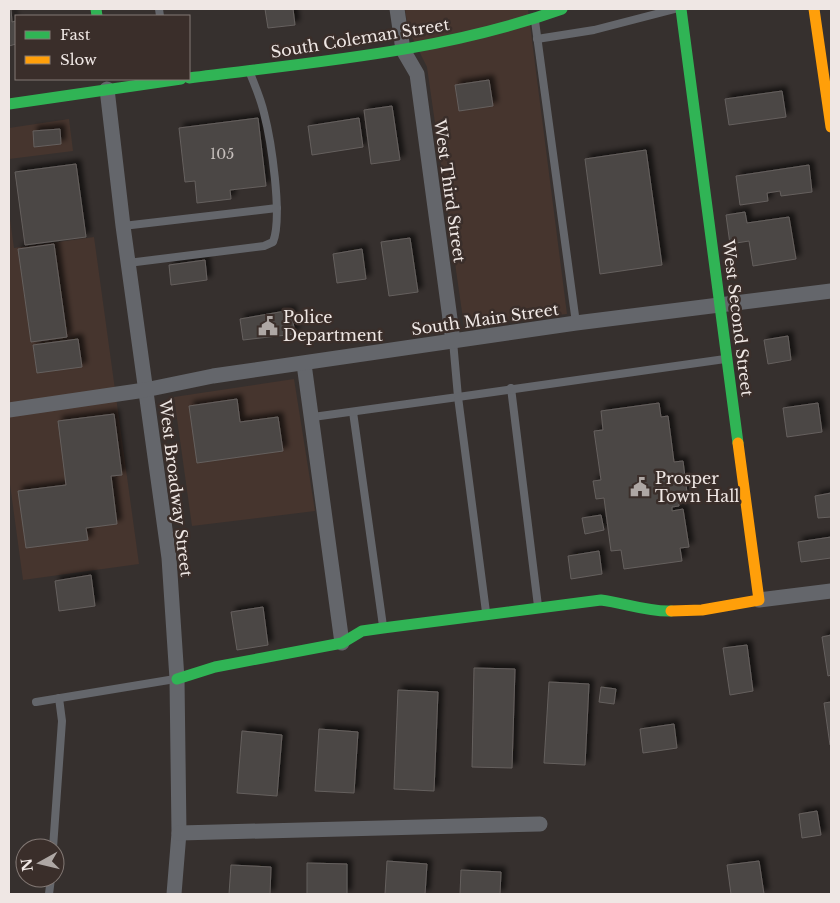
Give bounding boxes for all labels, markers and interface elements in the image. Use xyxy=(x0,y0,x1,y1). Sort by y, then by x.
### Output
street label: South Coleman Street xyxy=(269,14,451,62)
legend xyxy=(15,15,190,80)
text: Fast xyxy=(60,25,91,44)
text: Slow xyxy=(60,50,97,69)
street label: West Third Street xyxy=(430,117,470,264)
house number: 105 xyxy=(210,145,234,163)
street label: West Second Street xyxy=(718,238,758,397)
street label: South Main Street xyxy=(410,299,560,339)
place label: Police Department xyxy=(283,307,383,345)
public building icon: Police Department xyxy=(257,315,279,337)
street label: West Broadway Street xyxy=(155,397,197,578)
place label: Prosper Town Hall xyxy=(655,468,740,506)
public building icon: Prosper Town Hall xyxy=(629,476,651,498)
north arrow xyxy=(15,838,65,888)
text: N xyxy=(17,857,37,873)

